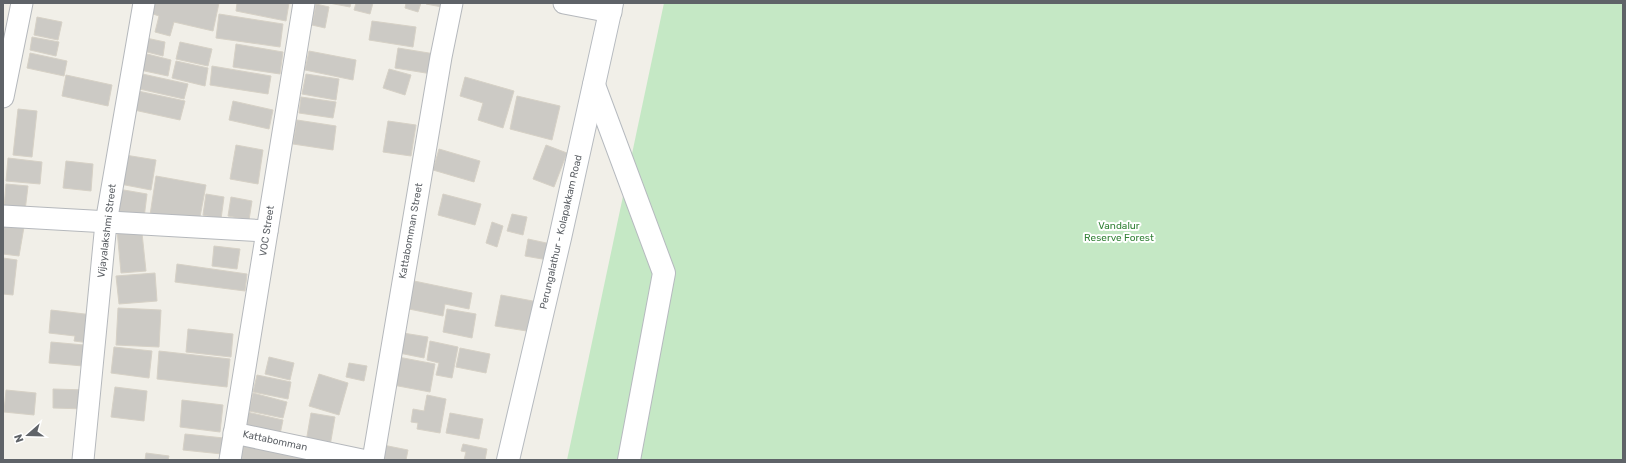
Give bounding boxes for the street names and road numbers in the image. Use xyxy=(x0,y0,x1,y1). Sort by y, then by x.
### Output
street label: Perungalathur - Kolapakkam Road xyxy=(537,154,585,310)
street label: Kattabomman Street xyxy=(397,182,425,280)
street label: Vijayalakshmi Street xyxy=(95,183,119,279)
street label: VOC Street xyxy=(257,205,277,257)
street label: Kattabomman xyxy=(242,428,308,454)

